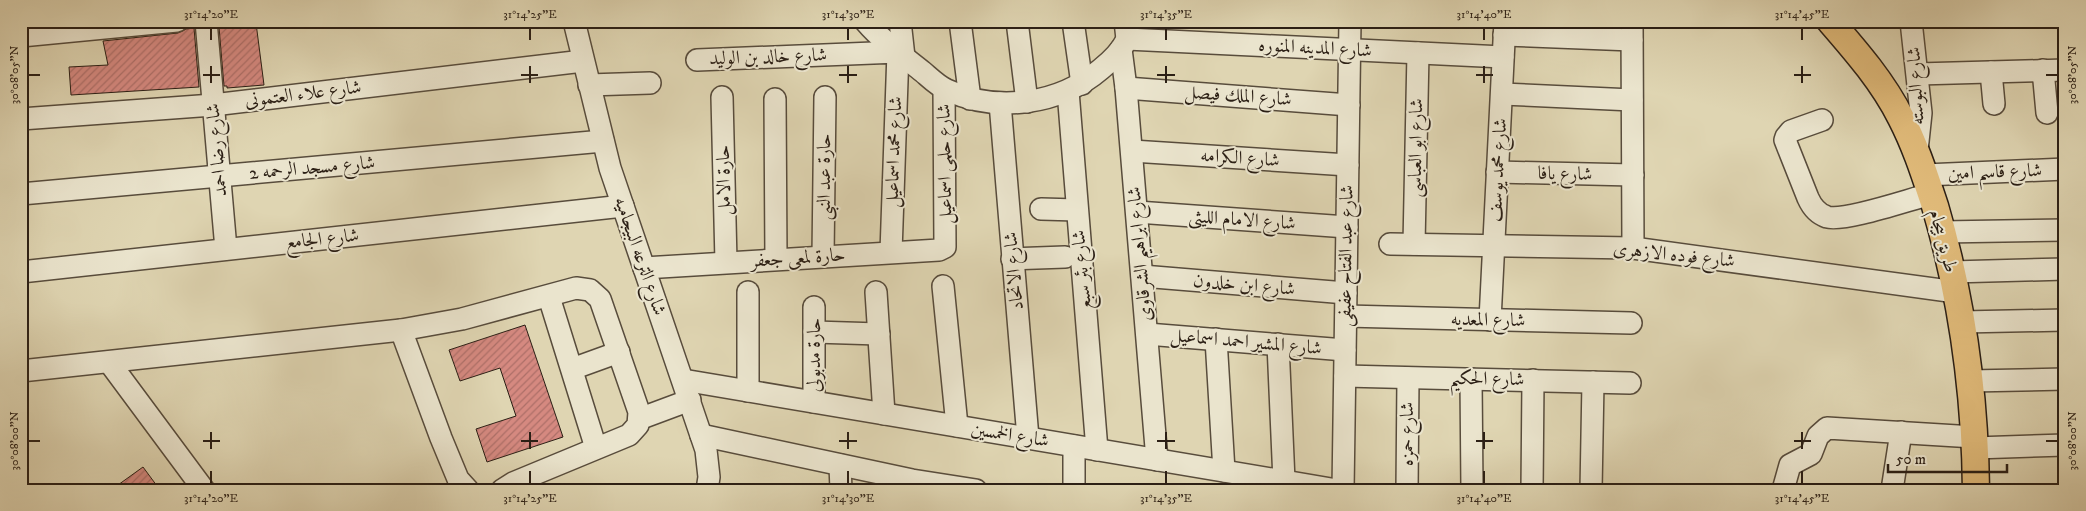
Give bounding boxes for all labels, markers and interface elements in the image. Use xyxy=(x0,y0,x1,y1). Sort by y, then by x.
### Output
text: 31°14'20"E xyxy=(184,7,238,22)
text: 31°14'25"E xyxy=(503,7,557,22)
text: 31°14'30"E xyxy=(822,7,875,22)
text: 31°14'35"E xyxy=(1140,7,1192,22)
text: 31°14'40"E xyxy=(1457,7,1512,22)
text: 31°14'45"E xyxy=(1775,7,1830,22)
street label: شارع المدينه المنوره xyxy=(1258,34,1372,65)
street label: شارع خالد بن الوليد xyxy=(709,43,828,74)
text: 30°08'05"N xyxy=(7,46,22,104)
street label: شارع البوسته xyxy=(1902,46,1933,126)
text: 30°08'05"N xyxy=(2065,46,2080,104)
street label: شارع علاء العتمونى xyxy=(243,75,363,116)
street label: شارع الملك فيصل xyxy=(1183,81,1292,114)
street label: شارع محمد اسماعيل xyxy=(881,96,910,208)
street label: شارع ابو العباسى xyxy=(1404,98,1431,198)
street label: شارع رضا احمد xyxy=(201,102,236,197)
street label: شارع حلمى اسماعيل xyxy=(932,104,961,224)
street label: شارع محمد يوسف xyxy=(1484,117,1515,223)
street label: حارة عبد النبى xyxy=(813,133,839,221)
street label: شارع الكرامه xyxy=(1199,144,1280,175)
street label: حارة الامل xyxy=(712,145,737,215)
street label: شارع مسجد الرحمه 2 xyxy=(248,151,376,188)
street label: شارع قاسم امين xyxy=(1947,159,2043,192)
street label: شارع يافا xyxy=(1537,162,1593,189)
street label: شارع ابراهيم الشرقاوى xyxy=(1123,185,1164,322)
street label: شارع عبد الفتاح عفيفى xyxy=(1333,185,1364,327)
street label: شارع الترعه البيجاميه xyxy=(606,194,671,319)
street label: شارع الامام الليثى xyxy=(1187,205,1296,239)
street label: طريق بيجام xyxy=(1920,207,1962,276)
street label: شارع الجامع xyxy=(284,224,361,259)
street label: شارع بئر سبع xyxy=(1067,229,1102,311)
street label: شارع الاتحاد xyxy=(999,231,1032,311)
street label: شارع فوده الازهرى xyxy=(1612,237,1736,276)
street label: حارة لمعى جعفر xyxy=(748,243,846,274)
street label: شارع ابن خلدون xyxy=(1192,269,1296,304)
street label: شارع المعديه xyxy=(1450,308,1526,335)
street label: حارة مدبولى xyxy=(803,318,826,392)
street label: شارع المشير احمد اسماعيل xyxy=(1169,324,1323,363)
street label: شارع الحكيم xyxy=(1449,367,1525,398)
street label: شارع حمزه xyxy=(1396,402,1422,466)
text: 30°08'00"N xyxy=(7,411,22,471)
text: 30°08'00"N xyxy=(2065,411,2080,471)
street label: شارع الخمسين xyxy=(969,417,1051,455)
scale bar xyxy=(1888,441,2007,473)
text: 50 m xyxy=(1896,450,1926,469)
text: 31°14'20"E xyxy=(184,491,238,506)
text: 31°14'25"E xyxy=(503,491,557,506)
text: 31°14'30"E xyxy=(822,491,875,506)
text: 31°14'35"E xyxy=(1140,491,1192,506)
text: 31°14'40"E xyxy=(1457,491,1512,506)
text: 31°14'45"E xyxy=(1775,491,1830,506)

